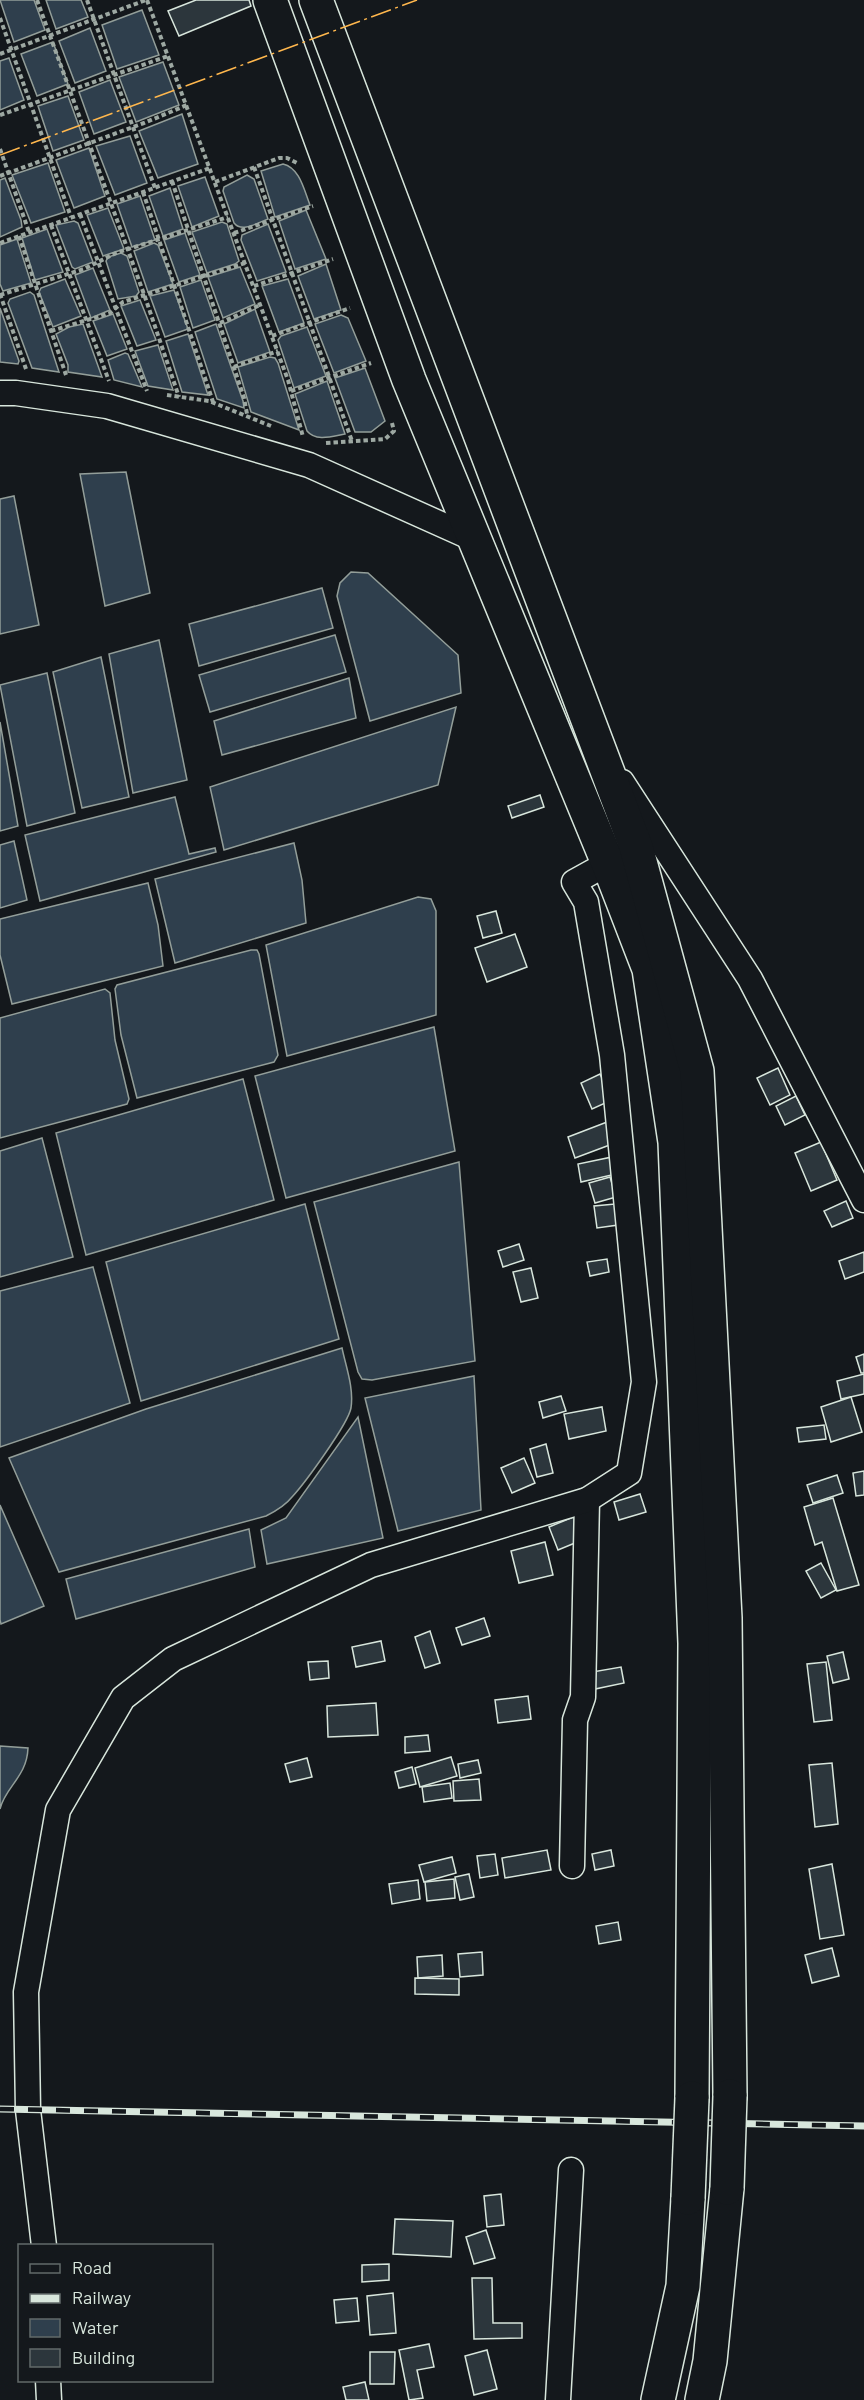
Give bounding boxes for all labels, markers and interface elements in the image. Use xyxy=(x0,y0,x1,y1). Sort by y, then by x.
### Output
legend xyxy=(18,2244,213,2382)
text: Road xyxy=(72,2256,112,2278)
text: Railway xyxy=(72,2286,131,2308)
text: Water xyxy=(72,2316,119,2338)
text: Building xyxy=(72,2346,135,2368)

